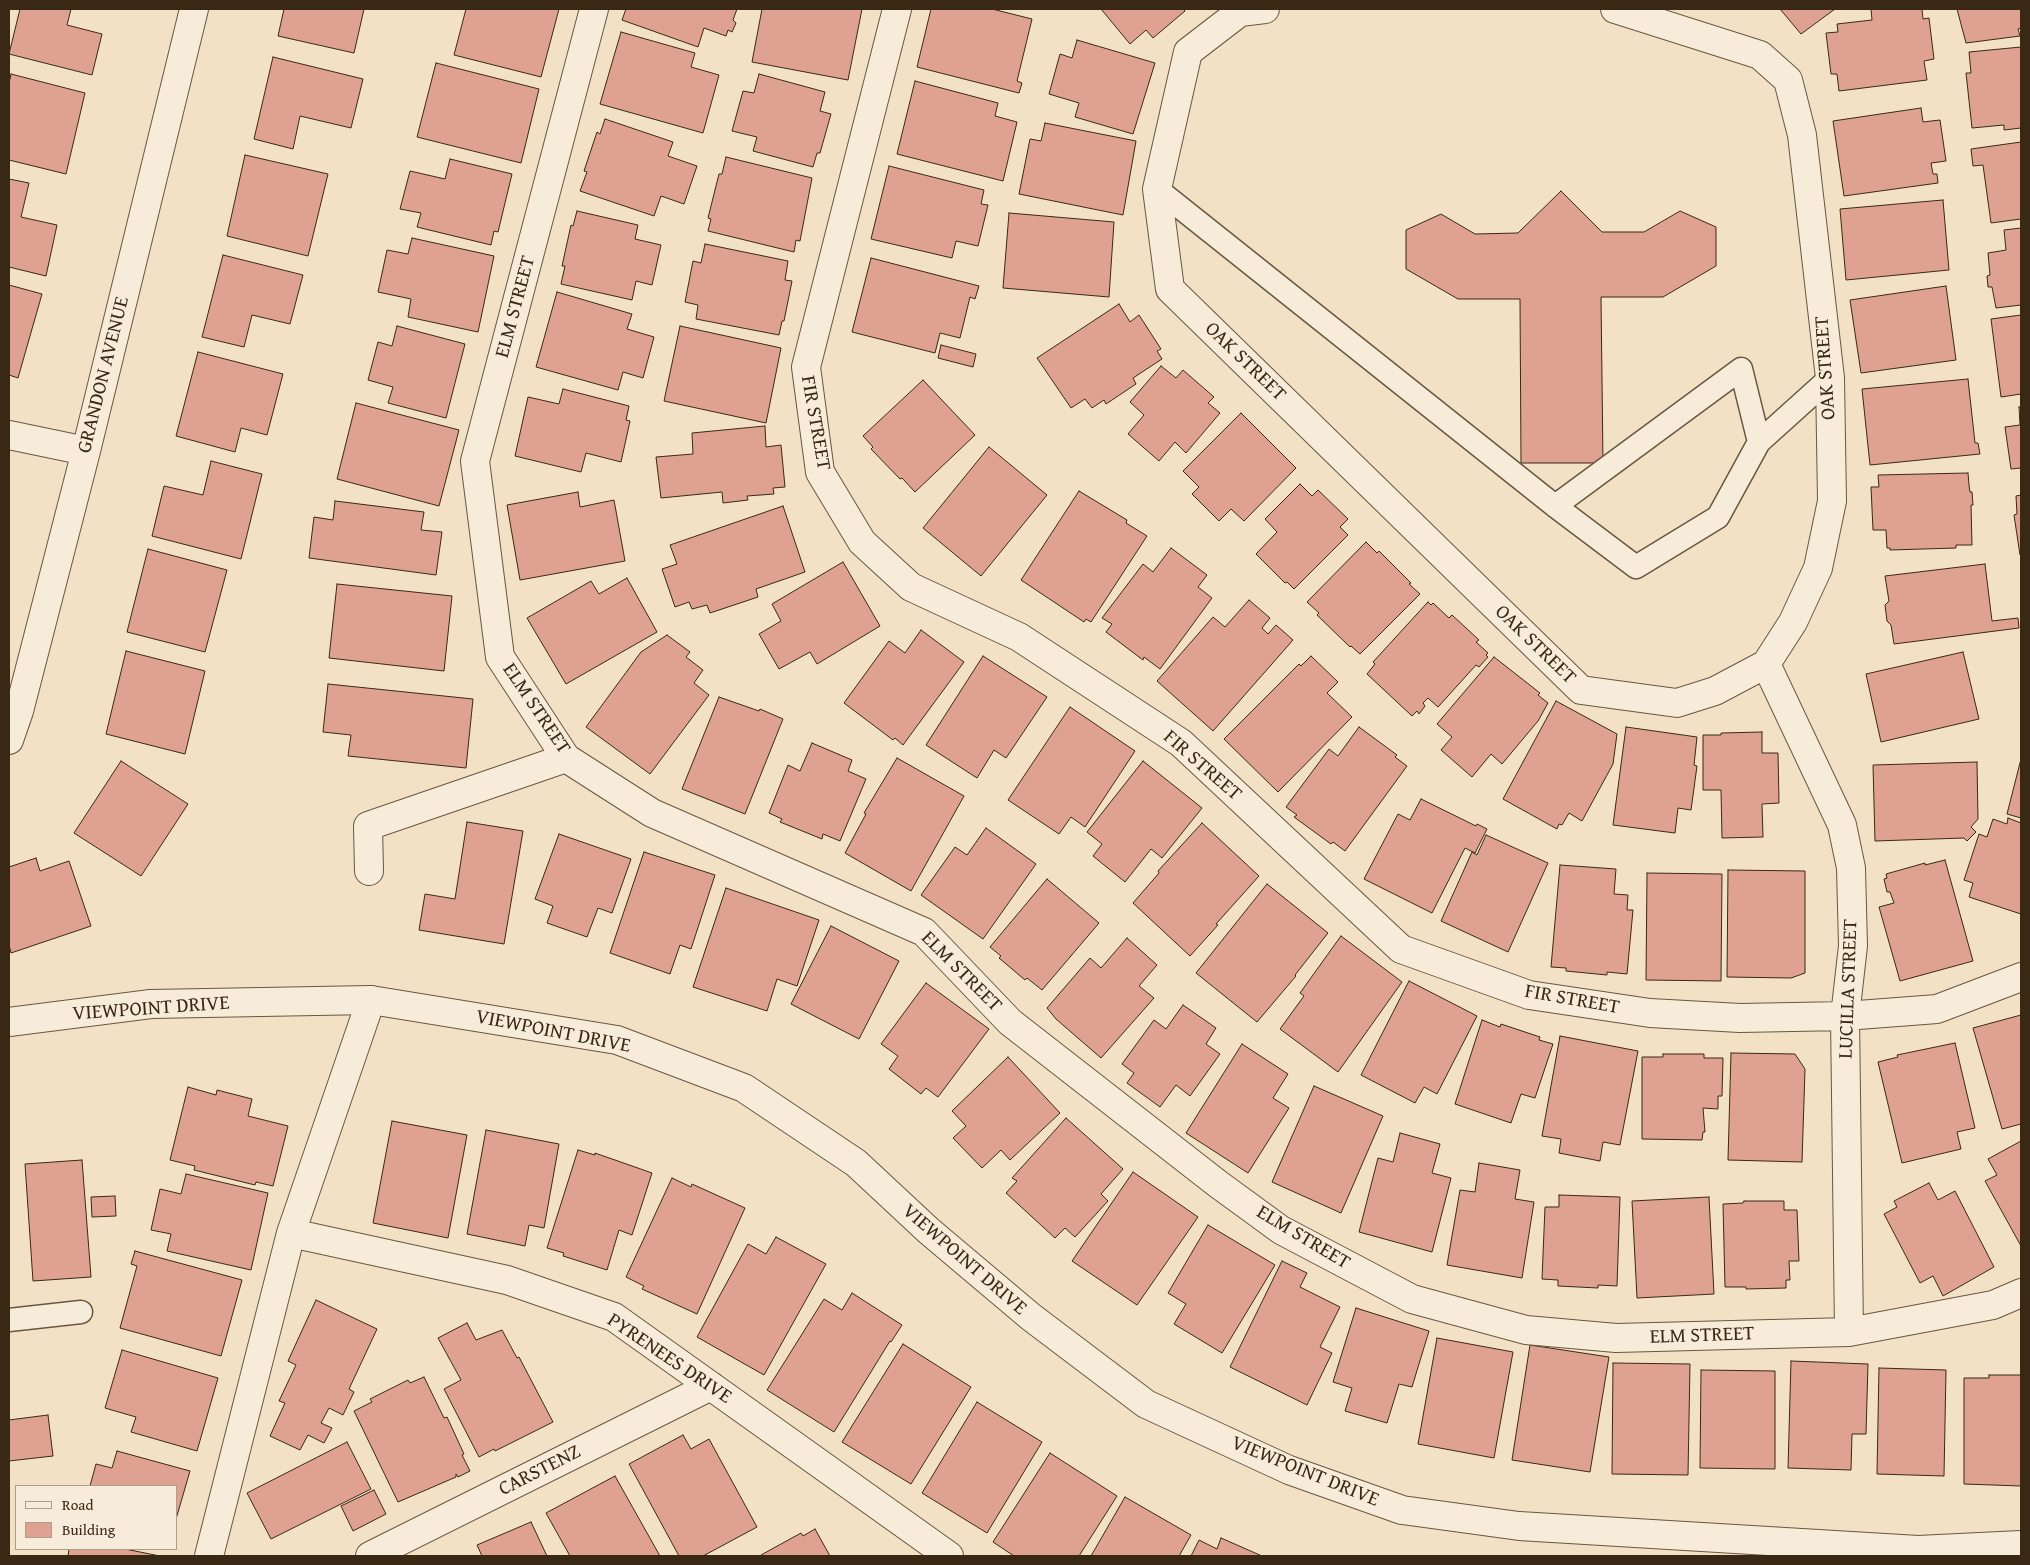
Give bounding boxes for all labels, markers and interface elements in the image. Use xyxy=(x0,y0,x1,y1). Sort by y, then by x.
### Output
street label: ELM STREET xyxy=(491,253,541,361)
street label: GRANDON AVENUE xyxy=(73,294,135,456)
street label: OAK STREET xyxy=(1810,315,1842,421)
street label: OAK STREET xyxy=(1199,317,1291,407)
street label: FIR STREET xyxy=(795,374,835,472)
street label: OAK STREET xyxy=(1489,600,1581,690)
street label: ELM STREET xyxy=(497,659,575,759)
street label: FIR STREET xyxy=(1158,726,1246,806)
street label: LUCILLA STREET xyxy=(1835,919,1863,1059)
street label: ELM STREET xyxy=(916,927,1006,1017)
street label: FIR STREET xyxy=(1523,980,1621,1020)
street label: VIEWPOINT DRIVE xyxy=(72,992,230,1026)
street label: VIEWPOINT DRIVE xyxy=(474,1005,632,1059)
street label: VIEWPOINT DRIVE xyxy=(897,1199,1031,1321)
street label: ELM STREET xyxy=(1252,1201,1354,1275)
street label: PYRENEES DRIVE xyxy=(602,1309,736,1409)
street label: ELM STREET xyxy=(1649,1322,1755,1350)
street label: VIEWPOINT DRIVE xyxy=(1228,1431,1382,1513)
street label: CARSTENZ xyxy=(495,1440,585,1502)
legend xyxy=(15,1485,178,1550)
text: Road xyxy=(62,1494,93,1515)
text: Building xyxy=(62,1519,115,1540)

